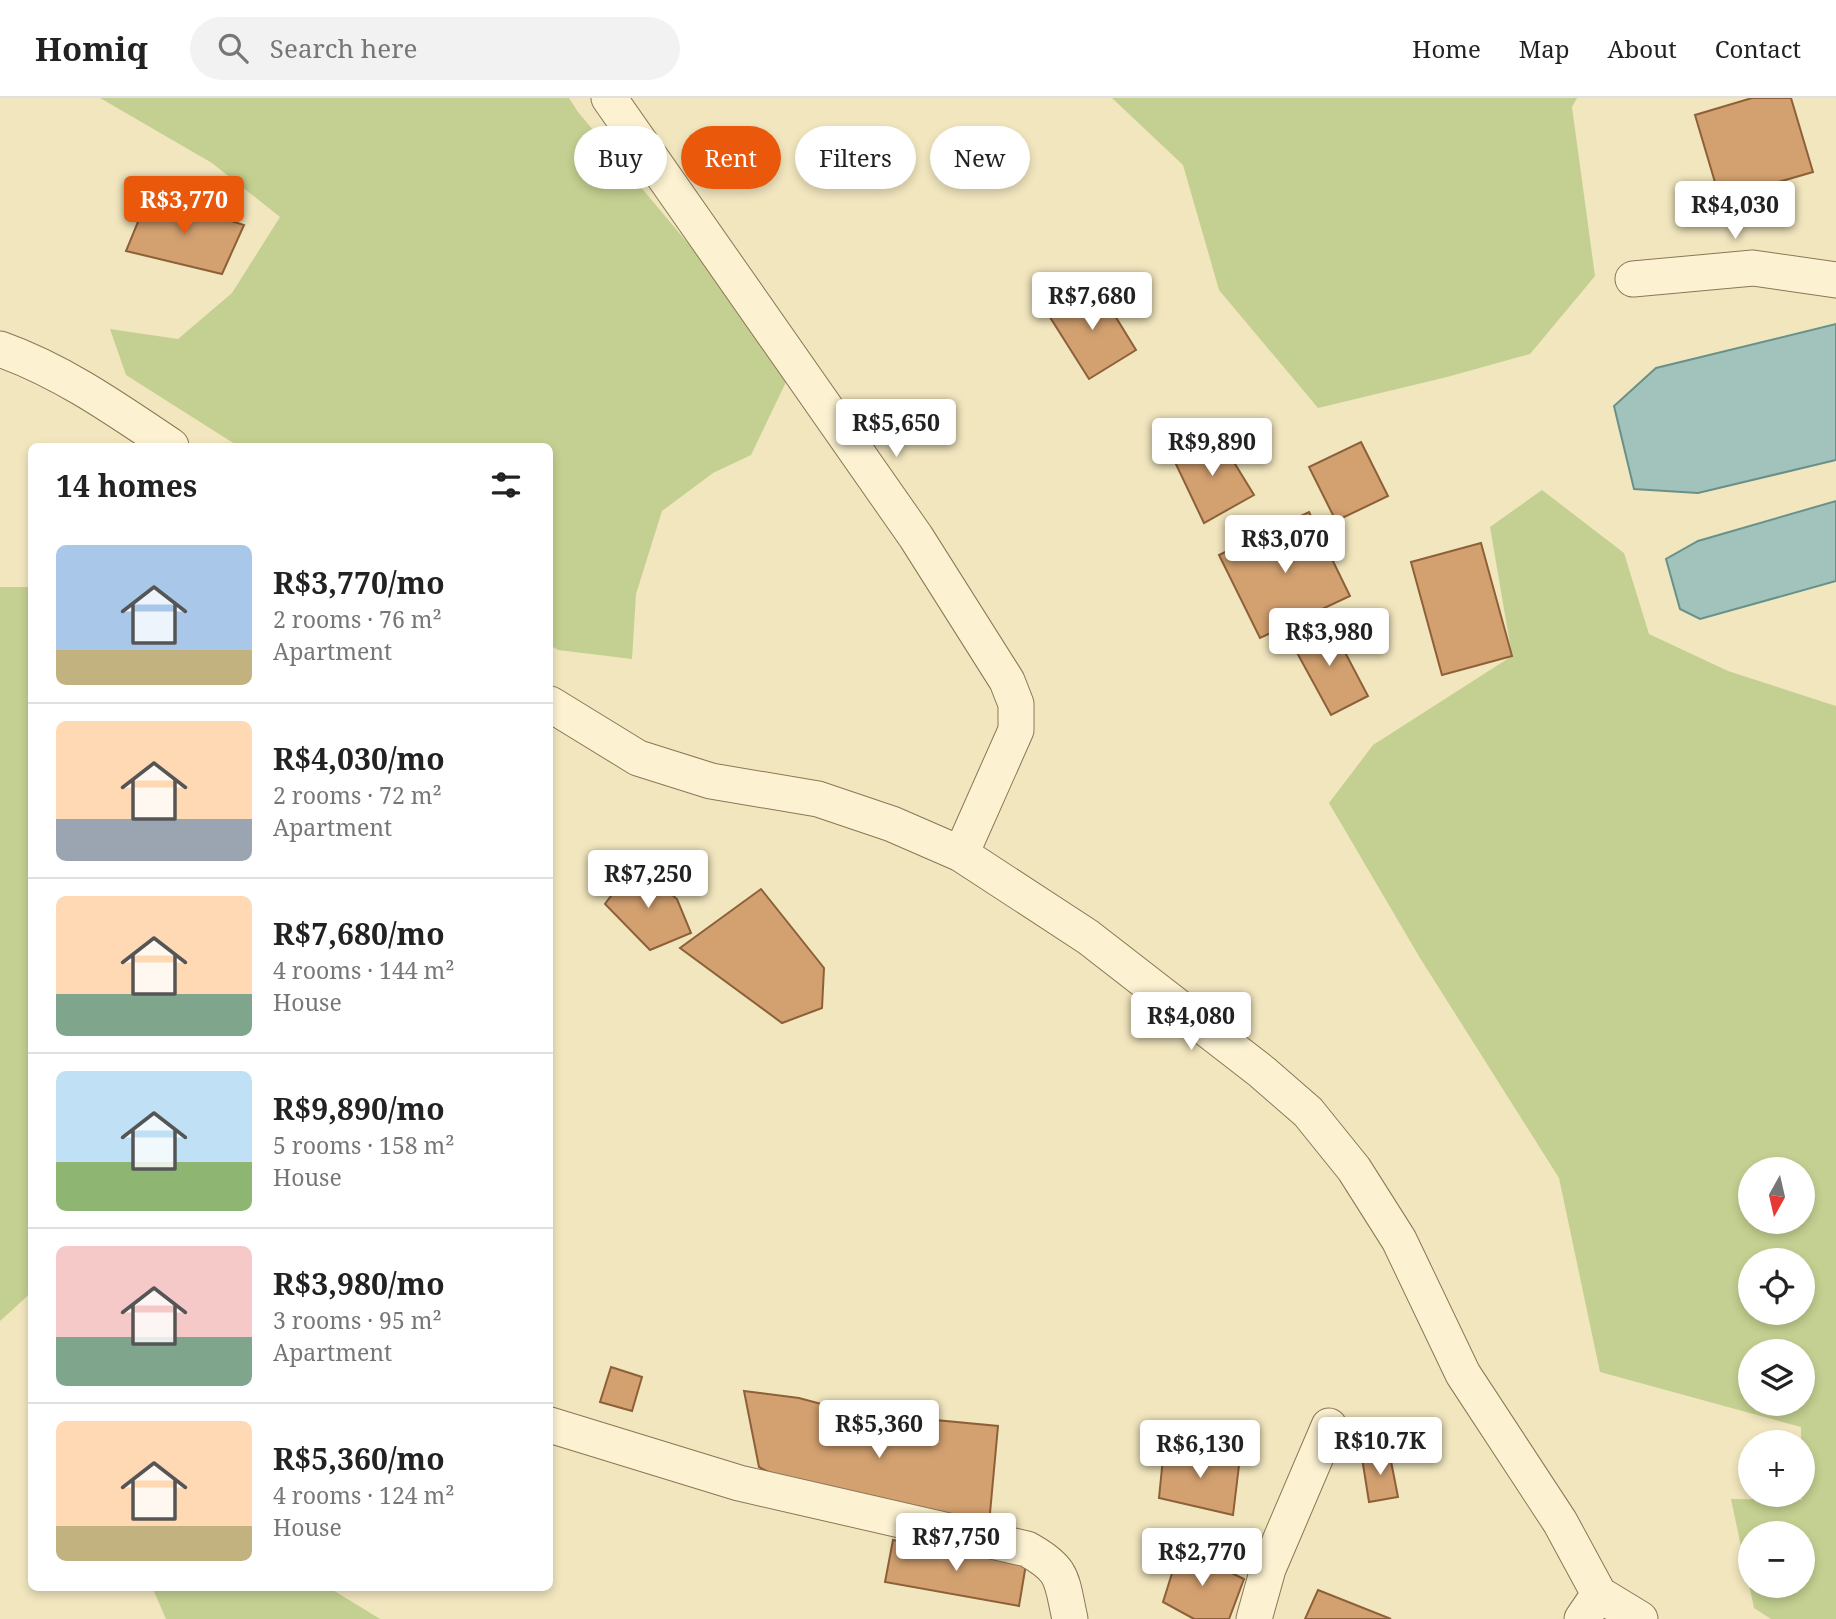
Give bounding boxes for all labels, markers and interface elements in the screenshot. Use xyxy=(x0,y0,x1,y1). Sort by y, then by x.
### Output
search box xyxy=(190,17,680,80)
text: Homiq xyxy=(35,26,148,71)
icon: search xyxy=(214,29,252,67)
text: Search here xyxy=(270,30,417,66)
text: Home xyxy=(1412,32,1481,65)
text: Map xyxy=(1519,32,1570,65)
text: About xyxy=(1608,32,1677,65)
text: Contact xyxy=(1715,32,1801,65)
chip: Buy xyxy=(574,126,667,189)
chip: Rent xyxy=(681,126,781,189)
chip: Filters xyxy=(795,126,916,189)
chip: New xyxy=(930,126,1030,189)
pin: R$3,770 xyxy=(119,176,249,236)
pin: R$4,030 xyxy=(1670,181,1800,241)
text: R$3,770 xyxy=(140,183,228,215)
text: R$4,030 xyxy=(1691,188,1779,220)
pin: R$7,680 xyxy=(1027,272,1157,332)
text: R$7,680 xyxy=(1048,279,1136,311)
pin: R$5,650 xyxy=(831,400,961,459)
text: R$5,650 xyxy=(852,406,940,438)
pin: R$9,890 xyxy=(1147,418,1277,478)
text: R$9,890 xyxy=(1168,425,1256,457)
text: 14 homes xyxy=(56,465,197,506)
icon: filters xyxy=(487,466,525,504)
pin: R$3,070 xyxy=(1220,516,1350,575)
text: R$3,070 xyxy=(1241,522,1329,554)
text: R$3,770/mo xyxy=(273,562,445,603)
icon: home xyxy=(112,573,196,657)
text: 2 rooms · 76 m² xyxy=(273,603,442,635)
pin: R$3,980 xyxy=(1264,608,1394,668)
text: R$3,980 xyxy=(1285,615,1373,647)
text: Apartment xyxy=(273,635,392,667)
text: R$4,030/mo xyxy=(273,738,445,779)
icon: home xyxy=(112,749,196,833)
text: 2 rooms · 72 m² xyxy=(273,779,442,811)
text: Apartment xyxy=(273,811,392,843)
pin: R$7,250 xyxy=(583,850,713,910)
text: R$7,250 xyxy=(604,857,692,889)
text: R$7,680/mo xyxy=(273,913,445,954)
icon: home xyxy=(112,924,196,1008)
text: 4 rooms · 144 m² xyxy=(273,954,455,986)
text: House xyxy=(273,986,342,1018)
pin: R$4,080 xyxy=(1126,992,1256,1052)
text: R$4,080 xyxy=(1147,999,1235,1031)
text: R$9,890/mo xyxy=(273,1088,445,1129)
icon: home xyxy=(112,1099,196,1183)
text: 5 rooms · 158 m² xyxy=(273,1129,455,1161)
north arrow xyxy=(1738,1157,1815,1234)
map controls xyxy=(1738,1157,1815,1598)
text: House xyxy=(273,1161,342,1193)
button: locate xyxy=(1738,1248,1815,1325)
text: R$3,980/mo xyxy=(273,1263,445,1304)
icon: home xyxy=(112,1274,196,1358)
text: 3 rooms · 95 m² xyxy=(273,1304,442,1336)
text: Apartment xyxy=(273,1336,392,1368)
button: layers xyxy=(1738,1339,1815,1416)
pin: R$5,360 xyxy=(814,1400,944,1460)
text: R$5,360 xyxy=(835,1407,923,1439)
pin: R$10.7K xyxy=(1315,1418,1445,1477)
pin: R$6,130 xyxy=(1135,1420,1265,1480)
text: R$10.7K xyxy=(1334,1424,1426,1456)
text: R$6,130 xyxy=(1156,1427,1244,1459)
button: + xyxy=(1738,1430,1815,1507)
text: R$5,360/mo xyxy=(273,1438,445,1479)
icon: home xyxy=(112,1449,196,1533)
text: 4 rooms · 124 m² xyxy=(273,1479,455,1511)
text: House xyxy=(273,1511,342,1543)
pin: R$7,750 xyxy=(891,1514,1021,1573)
text: R$7,750 xyxy=(912,1520,1000,1552)
button: − xyxy=(1738,1521,1815,1598)
pin: R$2,770 xyxy=(1137,1528,1267,1588)
text: R$2,770 xyxy=(1158,1535,1246,1567)

